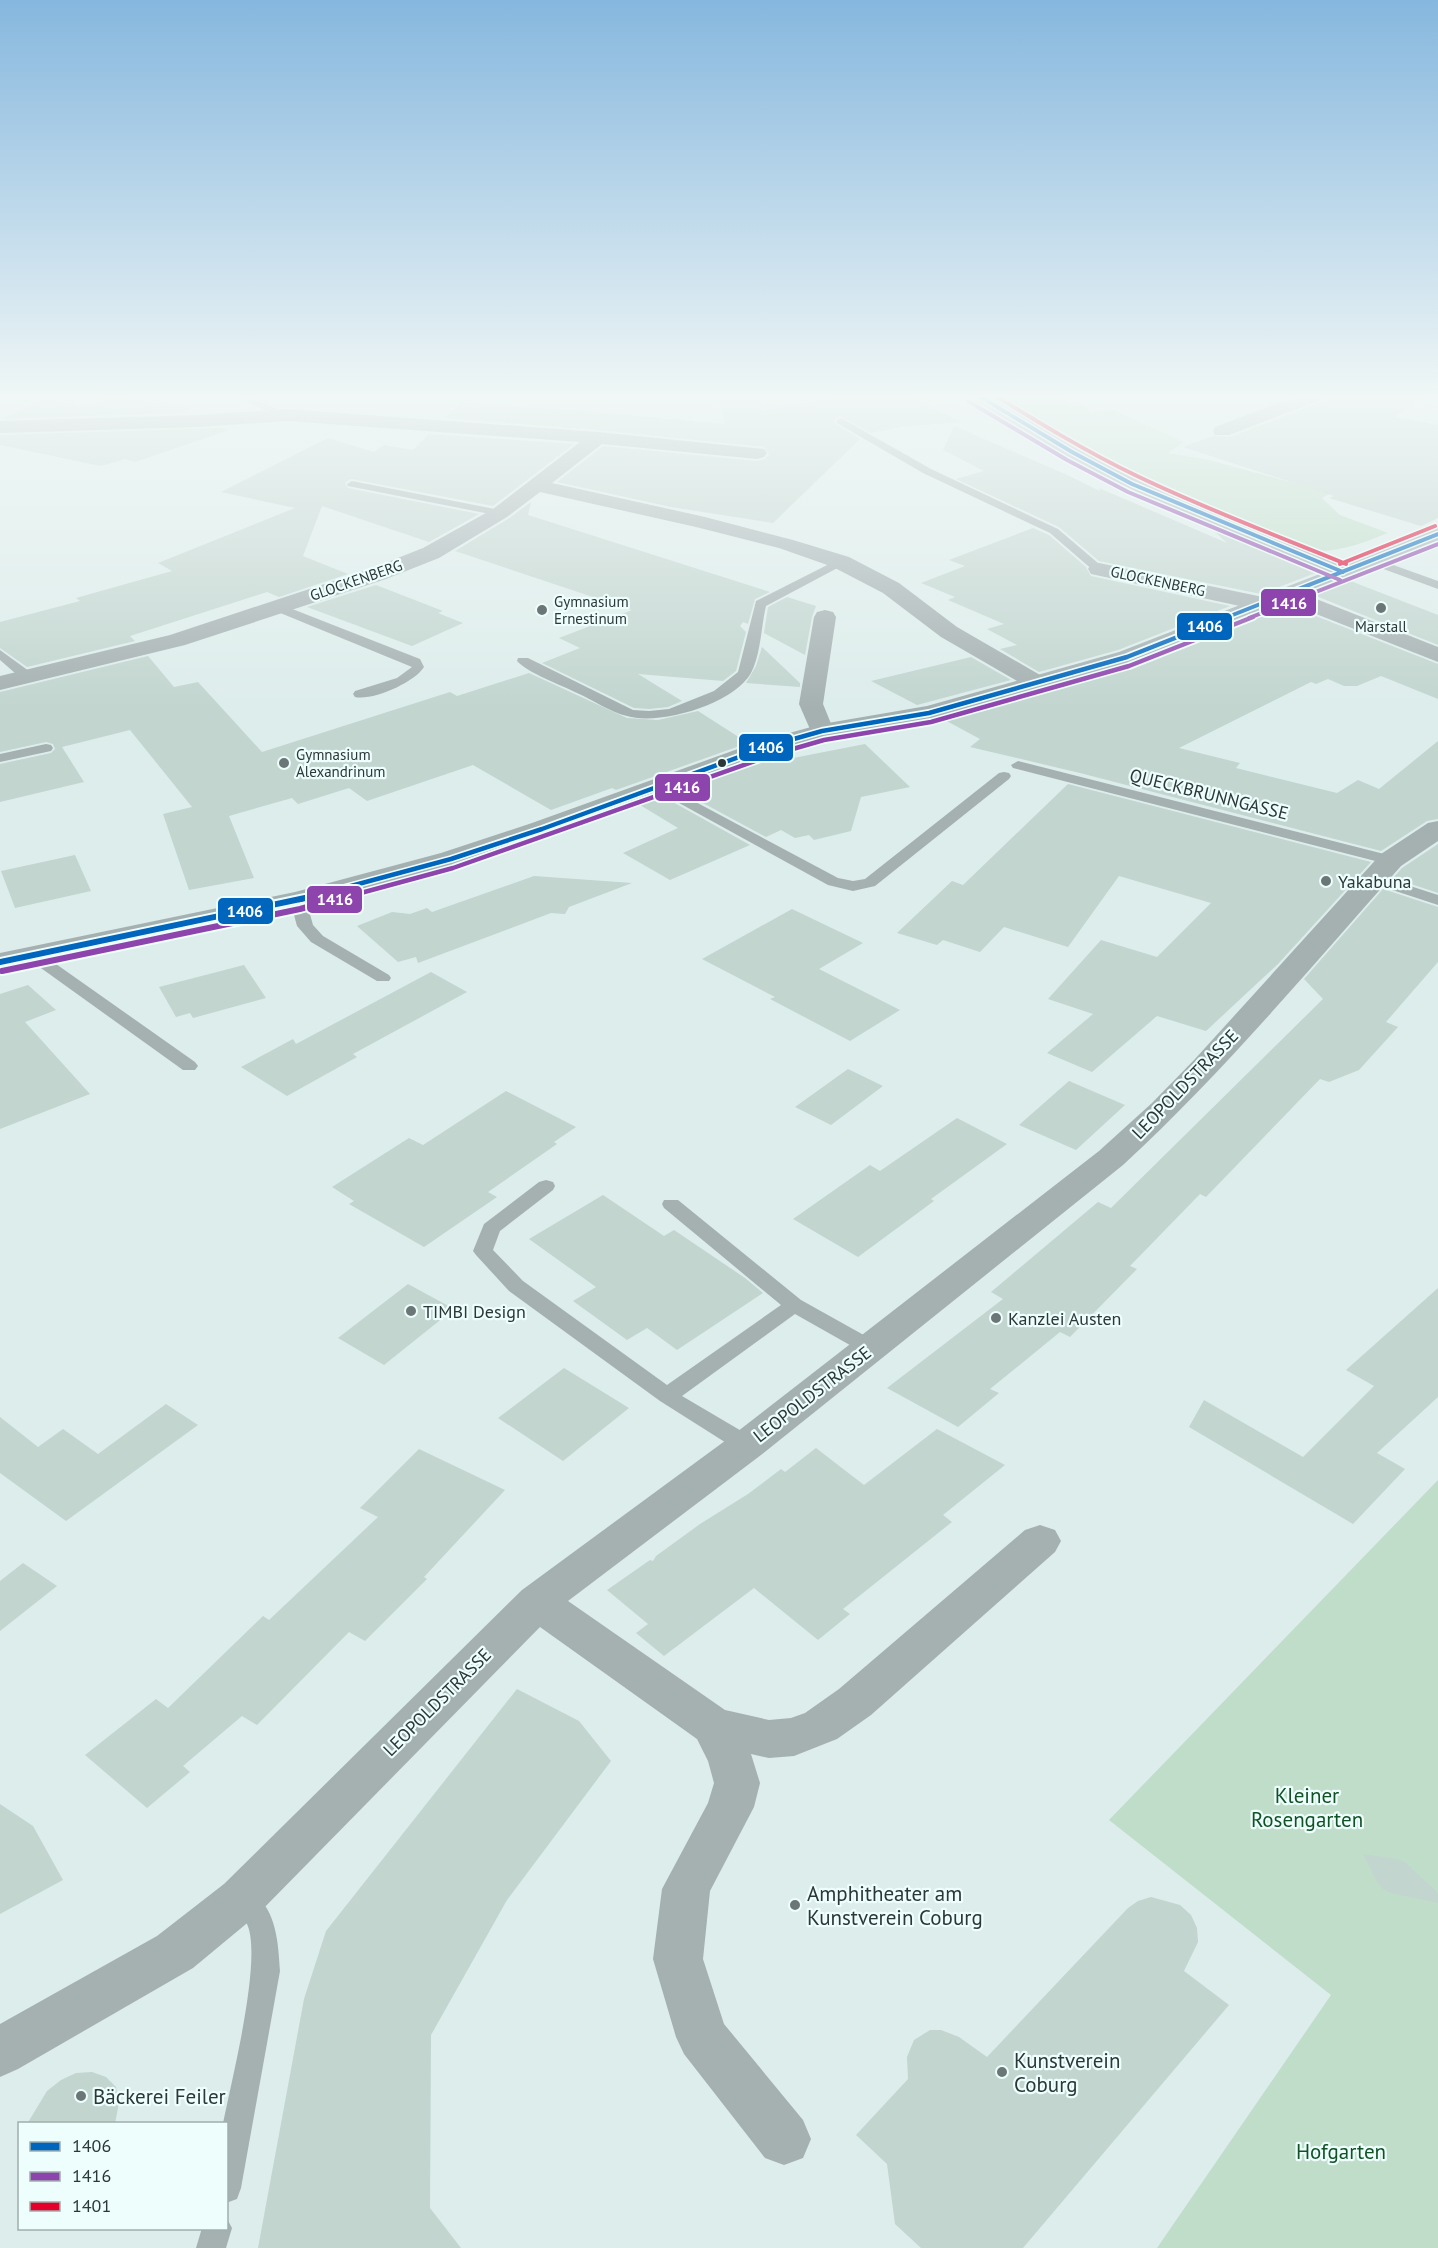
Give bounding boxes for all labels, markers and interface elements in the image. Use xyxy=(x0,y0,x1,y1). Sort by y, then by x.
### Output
street label: GLOCKENBERG xyxy=(307,555,405,605)
street label: GLOCKENBERG xyxy=(1109,562,1207,600)
line badge: 1416 xyxy=(1260,588,1317,617)
place label: Gymnasium Ernestinum xyxy=(554,592,629,628)
text: 1416 xyxy=(1271,593,1307,613)
marker: Marstall xyxy=(1374,601,1388,615)
marker: Gymnasium Ernestinum xyxy=(535,603,549,617)
line badge: 1406 xyxy=(1176,612,1233,641)
text: 1406 xyxy=(1187,616,1223,636)
place label: Marstall xyxy=(1355,617,1408,636)
line badge: 1406 xyxy=(738,733,794,762)
text: 1406 xyxy=(748,737,784,757)
place label: Gymnasium Alexandrinum xyxy=(296,745,385,781)
marker: Gymnasium Alexandrinum xyxy=(277,756,291,770)
unlabelled marker xyxy=(716,757,728,769)
street label: QUECKBRUNNGASSE xyxy=(1127,763,1291,825)
line badge: 1416 xyxy=(654,773,711,802)
text: 1416 xyxy=(664,777,700,797)
place label: Yakabuna xyxy=(1338,870,1411,893)
marker: Yakabuna xyxy=(1319,874,1333,888)
line badge: 1416 xyxy=(306,885,363,914)
text: 1416 xyxy=(317,889,353,909)
line badge: 1406 xyxy=(217,897,274,925)
text: 1406 xyxy=(227,901,263,921)
street label: LEOPOLDSTRASSE xyxy=(1127,1024,1243,1144)
place label: TIMBI Design xyxy=(423,1300,526,1323)
marker: TIMBI Design xyxy=(404,1304,418,1318)
place label: Kanzlei Austen xyxy=(1008,1307,1121,1330)
marker: Kanzlei Austen xyxy=(989,1311,1003,1325)
street label: LEOPOLDSTRASSE xyxy=(748,1341,876,1447)
street label: LEOPOLDSTRASSE xyxy=(378,1643,496,1761)
park label: Kleiner Rosengarten xyxy=(1251,1782,1363,1833)
place label: Amphitheater am Kunstverein Coburg xyxy=(807,1880,983,1931)
marker: Amphitheater am Kunstverein Coburg xyxy=(788,1898,802,1912)
place label: Kunstverein Coburg xyxy=(1014,2047,1120,2098)
marker: Kunstverein Coburg xyxy=(995,2065,1009,2079)
place label: Bäckerei Feiler xyxy=(93,2083,226,2110)
marker: Bäckerei Feiler xyxy=(74,2089,88,2103)
legend xyxy=(18,2122,228,2230)
text: 1406 xyxy=(72,2134,111,2157)
park label: Hofgarten xyxy=(1296,2138,1386,2165)
text: 1416 xyxy=(72,2164,111,2187)
text: 1401 xyxy=(72,2194,111,2217)

